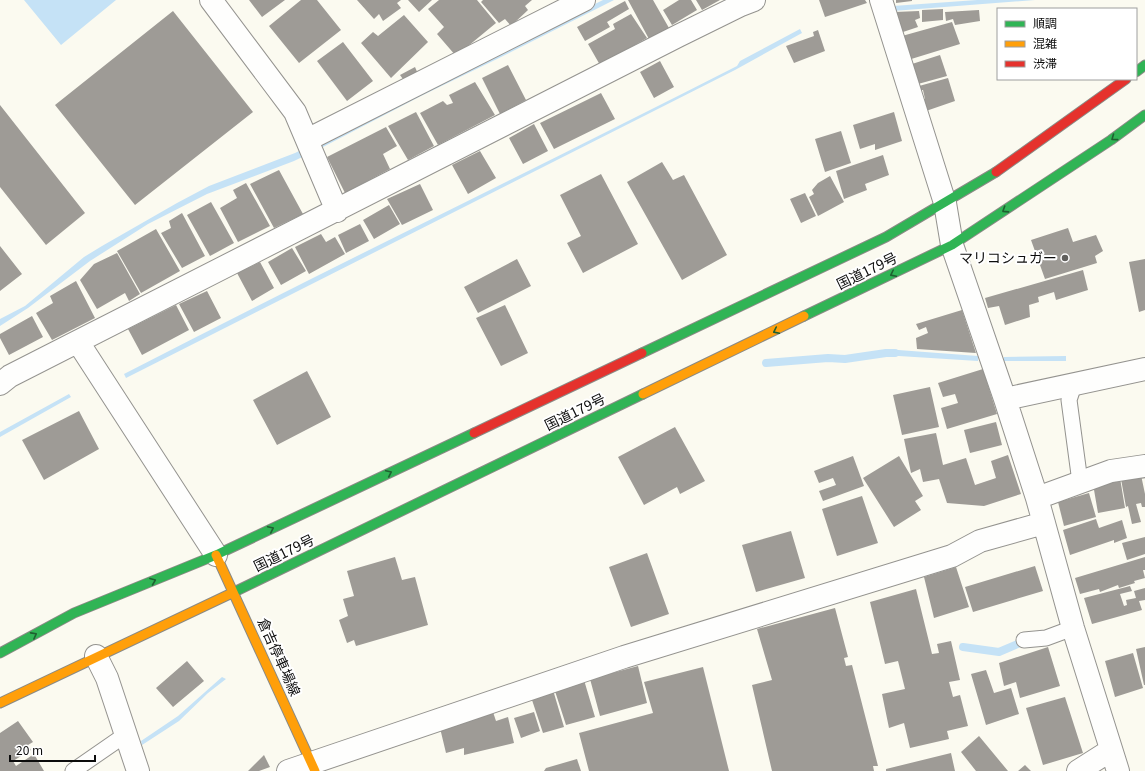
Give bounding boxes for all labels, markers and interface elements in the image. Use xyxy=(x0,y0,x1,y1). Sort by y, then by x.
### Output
legend xyxy=(997,8,1137,80)
text: 順調 xyxy=(1033,14,1057,31)
text: 混雑 xyxy=(1033,34,1057,51)
text: 渋滞 xyxy=(1033,54,1057,71)
one-way arrow xyxy=(1111,133,1118,140)
one-way arrow xyxy=(1003,205,1010,212)
street label: 国道179号 xyxy=(833,247,900,293)
place label: マリコシュガー xyxy=(959,247,1057,267)
marker: マリコシュガー xyxy=(1060,253,1070,263)
one-way arrow xyxy=(889,269,897,277)
one-way arrow xyxy=(772,326,780,334)
street label: 国道179号 xyxy=(541,388,608,434)
one-way arrow xyxy=(385,470,392,478)
one-way arrow xyxy=(267,526,275,534)
street label: 国道179号 xyxy=(250,529,317,575)
one-way arrow xyxy=(148,578,156,586)
street label: 倉吉停車場線 xyxy=(254,614,306,699)
one-way arrow xyxy=(30,632,38,639)
scale bar xyxy=(10,737,95,763)
text: 20 m xyxy=(16,741,43,758)

